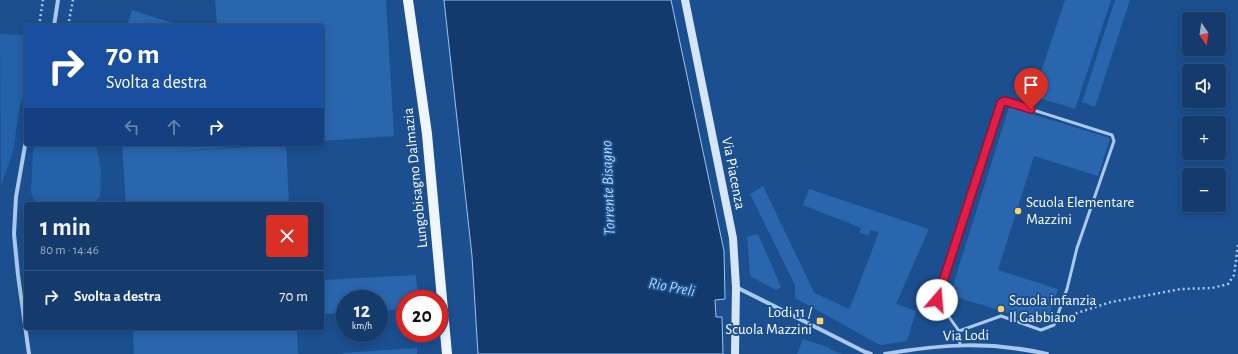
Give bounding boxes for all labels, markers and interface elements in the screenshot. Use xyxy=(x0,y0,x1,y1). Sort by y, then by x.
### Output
north arrow xyxy=(1182,12,1226,56)
map controls xyxy=(1182,12,1226,212)
icon: right xyxy=(40,40,92,92)
text: 70 m xyxy=(106,41,160,69)
button: sound xyxy=(1182,64,1226,108)
pin xyxy=(1014,68,1048,109)
text: Svolta a destra xyxy=(106,74,207,92)
icon: arrive xyxy=(1020,74,1042,96)
street label: Lungobisagno Dalmazia xyxy=(401,107,430,249)
icon: left xyxy=(121,116,143,138)
icon: ahead xyxy=(163,116,185,138)
icon: right xyxy=(205,116,227,138)
button: + xyxy=(1182,116,1226,160)
street label: Via Piacenza xyxy=(719,136,748,211)
water label: Torrente Bisagno xyxy=(598,140,618,236)
button: − xyxy=(1182,168,1226,212)
place label: Scuola Elementare Mazzini xyxy=(1026,195,1135,227)
marker: Scuola Elementare Mazzini xyxy=(1013,206,1023,216)
button: close xyxy=(266,215,308,257)
text: 1 min xyxy=(40,216,91,240)
text: 80 m · 14:46 xyxy=(40,244,99,257)
water label: Rio Preli xyxy=(647,275,697,299)
position arrow xyxy=(916,279,958,321)
icon: right xyxy=(40,286,62,308)
text: Svolta a destra xyxy=(74,289,161,304)
text: 70 m xyxy=(279,289,308,304)
speed limit sign: 20 xyxy=(396,290,448,342)
place label: Scuola infanzia Il Gabbiano xyxy=(1009,293,1097,325)
text: 12 xyxy=(354,301,370,321)
marker: Scuola infanzia Il Gabbiano xyxy=(996,304,1006,314)
place label: Lodi 11 / Scuola Mazzini xyxy=(725,305,813,337)
marker: Lodi 11 / Scuola Mazzini xyxy=(815,316,825,326)
text: km/h xyxy=(352,321,372,331)
street label: Via Lodi xyxy=(943,328,989,343)

